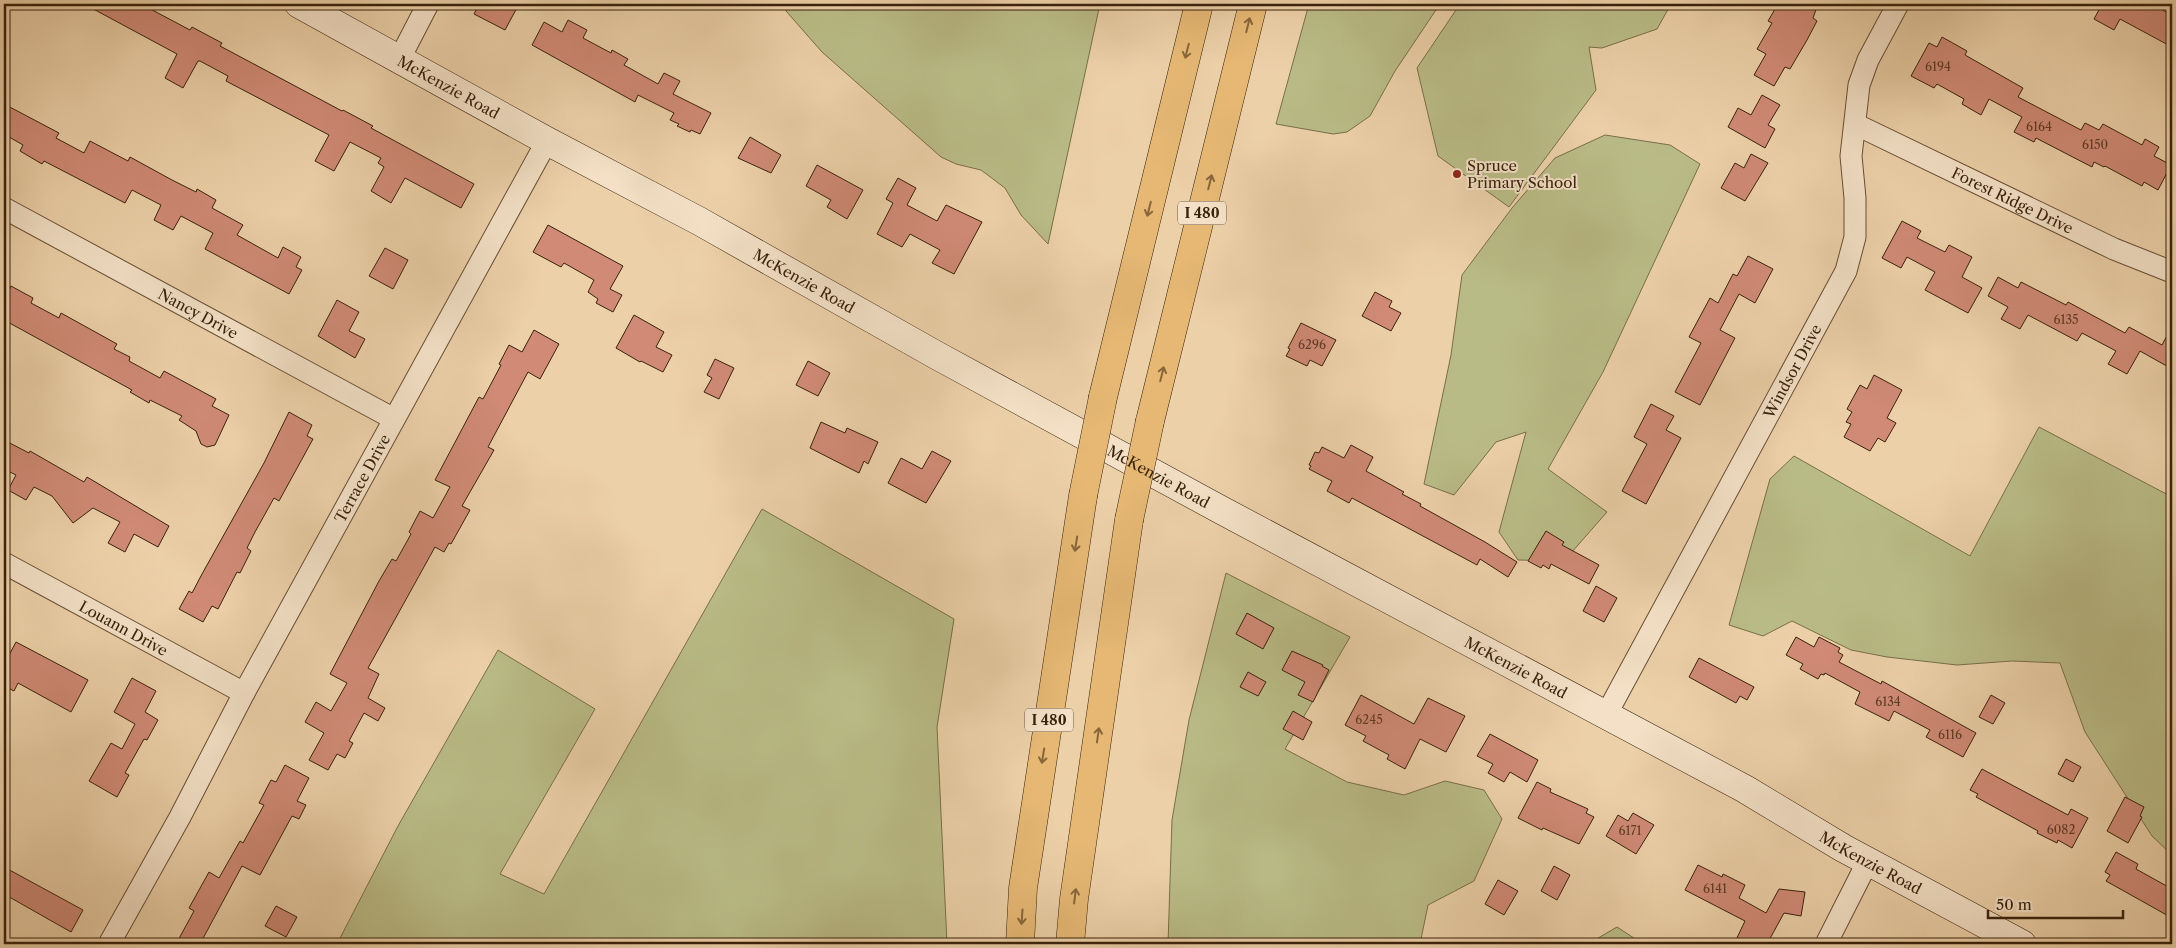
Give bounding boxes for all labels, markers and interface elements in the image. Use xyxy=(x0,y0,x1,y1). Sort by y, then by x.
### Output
one-way arrow xyxy=(1244,17,1253,33)
one-way arrow xyxy=(1182,43,1191,59)
street label: McKenzie Road xyxy=(394,51,503,122)
house number: 6194 xyxy=(1925,59,1951,74)
house number: 6164 xyxy=(2026,119,2052,134)
house number: 6150 xyxy=(2082,137,2108,152)
place label: Spruce Primary School xyxy=(1467,156,1578,192)
street label: Forest Ridge Drive xyxy=(1949,163,2076,237)
marker: Spruce Primary School xyxy=(1451,168,1463,180)
one-way arrow xyxy=(1206,175,1215,191)
one-way arrow xyxy=(1144,200,1153,216)
road number: I 480 xyxy=(1178,202,1226,224)
street label: McKenzie Road xyxy=(750,244,858,317)
street label: Nancy Drive xyxy=(155,284,242,342)
house number: 6135 xyxy=(2053,312,2079,327)
street label: Windsor Drive xyxy=(1758,321,1825,422)
house number: 6296 xyxy=(1298,337,1326,352)
one-way arrow xyxy=(1158,367,1167,383)
street label: Terrace Drive xyxy=(330,431,394,526)
street label: McKenzie Road xyxy=(1104,441,1213,512)
one-way arrow xyxy=(1070,535,1080,551)
street label: Louann Drive xyxy=(76,596,171,659)
street label: McKenzie Road xyxy=(1461,632,1571,702)
house number: 6134 xyxy=(1875,694,1901,709)
road number: I 480 xyxy=(1025,708,1073,732)
house number: 6245 xyxy=(1355,712,1383,727)
one-way arrow xyxy=(1093,727,1103,743)
house number: 6116 xyxy=(1938,727,1962,742)
one-way arrow xyxy=(1038,748,1048,764)
house number: 6082 xyxy=(2047,822,2075,837)
house number: 6171 xyxy=(1618,823,1642,838)
street label: McKenzie Road xyxy=(1816,827,1925,898)
house number: 6141 xyxy=(1703,881,1727,896)
one-way arrow xyxy=(1070,888,1080,904)
scale bar xyxy=(1988,888,2124,920)
text: 50 m xyxy=(1996,895,2032,914)
one-way arrow xyxy=(1017,909,1026,925)

